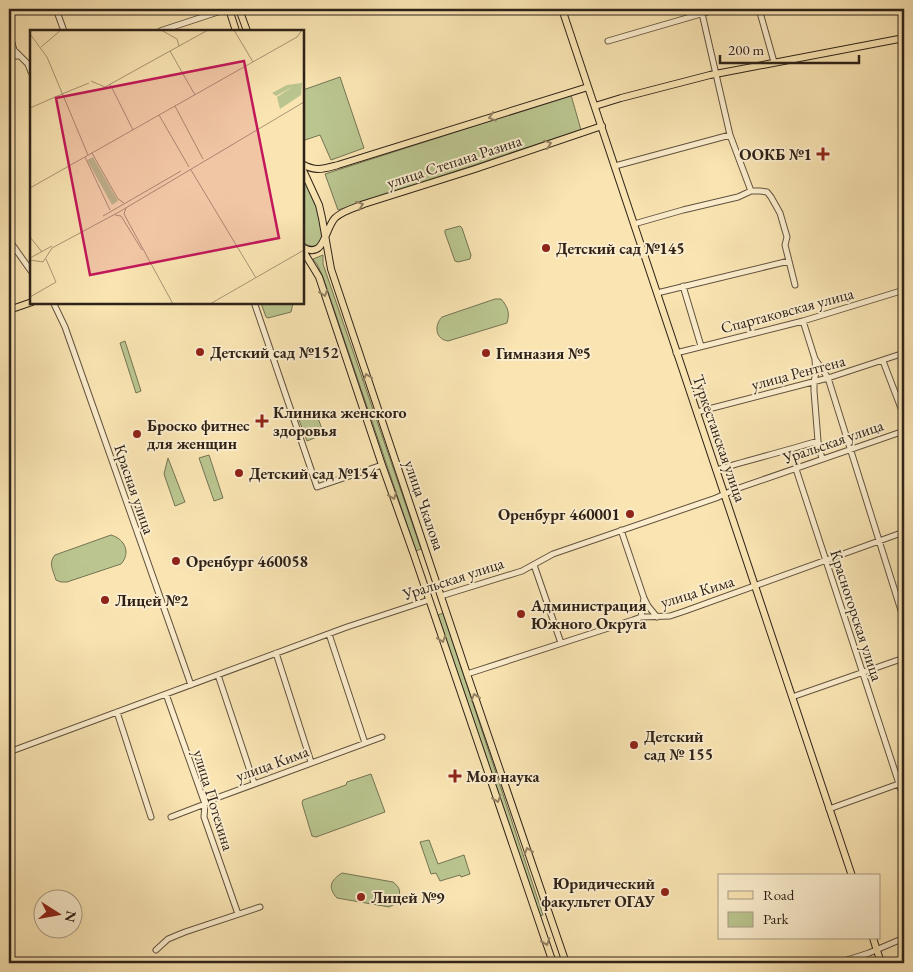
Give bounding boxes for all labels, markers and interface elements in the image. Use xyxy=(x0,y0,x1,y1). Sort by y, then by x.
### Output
inset map xyxy=(30,30,304,304)
scale bar xyxy=(720,32,859,64)
text: 200 m xyxy=(728,40,765,59)
one-way arrow xyxy=(488,111,496,121)
street label: улица Степана Разина xyxy=(384,130,525,193)
one-way arrow xyxy=(543,140,552,150)
place label: ООКБ №1 xyxy=(739,144,812,165)
marker: ООКБ №1 xyxy=(816,147,830,161)
one-way arrow xyxy=(355,201,364,211)
place label: Детский сад №145 xyxy=(556,238,685,259)
marker: Детский сад №145 xyxy=(540,242,552,254)
street label: Спартаковская улица xyxy=(718,282,857,338)
one-way arrow xyxy=(318,288,328,296)
place label: Детский сад №152 xyxy=(210,342,339,363)
place label: Гимназия №5 xyxy=(496,343,591,364)
marker: Детский сад №152 xyxy=(194,346,206,358)
marker: Гимназия №5 xyxy=(480,347,492,359)
street label: улица Рентгена xyxy=(749,350,848,395)
street label: Туркестанская улица xyxy=(688,372,751,505)
one-way arrow xyxy=(363,374,373,382)
place label: Клиника женского здоровья xyxy=(273,402,407,441)
marker: Клиника женского здоровья xyxy=(255,414,269,428)
street label: Уральская улица xyxy=(779,414,887,469)
place label: Броско фитнес для женщин xyxy=(147,415,250,454)
marker: Броско фитнес для женщин xyxy=(131,428,143,440)
street label: Красная улица xyxy=(109,441,160,537)
street label: улица Чкалова xyxy=(399,457,450,554)
place label: Детский сад №154 xyxy=(249,463,378,484)
marker: Детский сад №154 xyxy=(233,467,245,479)
one-way arrow xyxy=(387,491,397,500)
place label: Оренбург 460001 xyxy=(498,504,620,525)
marker: Оренбург 460001 xyxy=(624,508,636,520)
street label: Красногорская улица xyxy=(825,547,888,684)
place label: Оренбург 460058 xyxy=(186,551,308,572)
street label: Уральская улица xyxy=(399,552,507,605)
marker: Оренбург 460058 xyxy=(170,555,182,567)
street label: улица Кима xyxy=(658,570,737,613)
place label: Лицей №2 xyxy=(115,590,189,611)
marker: Лицей №2 xyxy=(99,594,111,606)
place label: Администрация Южного Округа xyxy=(530,595,647,634)
marker: Администрация Южного Округа xyxy=(515,608,527,620)
one-way arrow xyxy=(437,635,447,643)
one-way arrow xyxy=(471,694,481,702)
place label: Детский сад № 155 xyxy=(644,726,713,765)
marker: Детский сад № 155 xyxy=(628,739,640,751)
street label: улица Кима xyxy=(233,740,312,786)
street label: улица Потехина xyxy=(188,747,239,854)
place label: Моя наука xyxy=(466,766,540,787)
marker: Моя наука xyxy=(448,769,462,783)
one-way arrow xyxy=(491,794,501,803)
one-way arrow xyxy=(523,847,533,856)
place label: Юридический факультет ОГАУ xyxy=(541,873,656,912)
legend xyxy=(718,874,880,940)
text: Road xyxy=(763,885,795,904)
marker: Юридический факультет ОГАУ xyxy=(659,886,671,898)
place label: Лицей №9 xyxy=(371,887,445,908)
north arrow xyxy=(32,890,82,940)
marker: Лицей №9 xyxy=(355,891,367,903)
text: N xyxy=(61,909,81,924)
text: Park xyxy=(763,909,790,928)
one-way arrow xyxy=(540,938,550,946)

